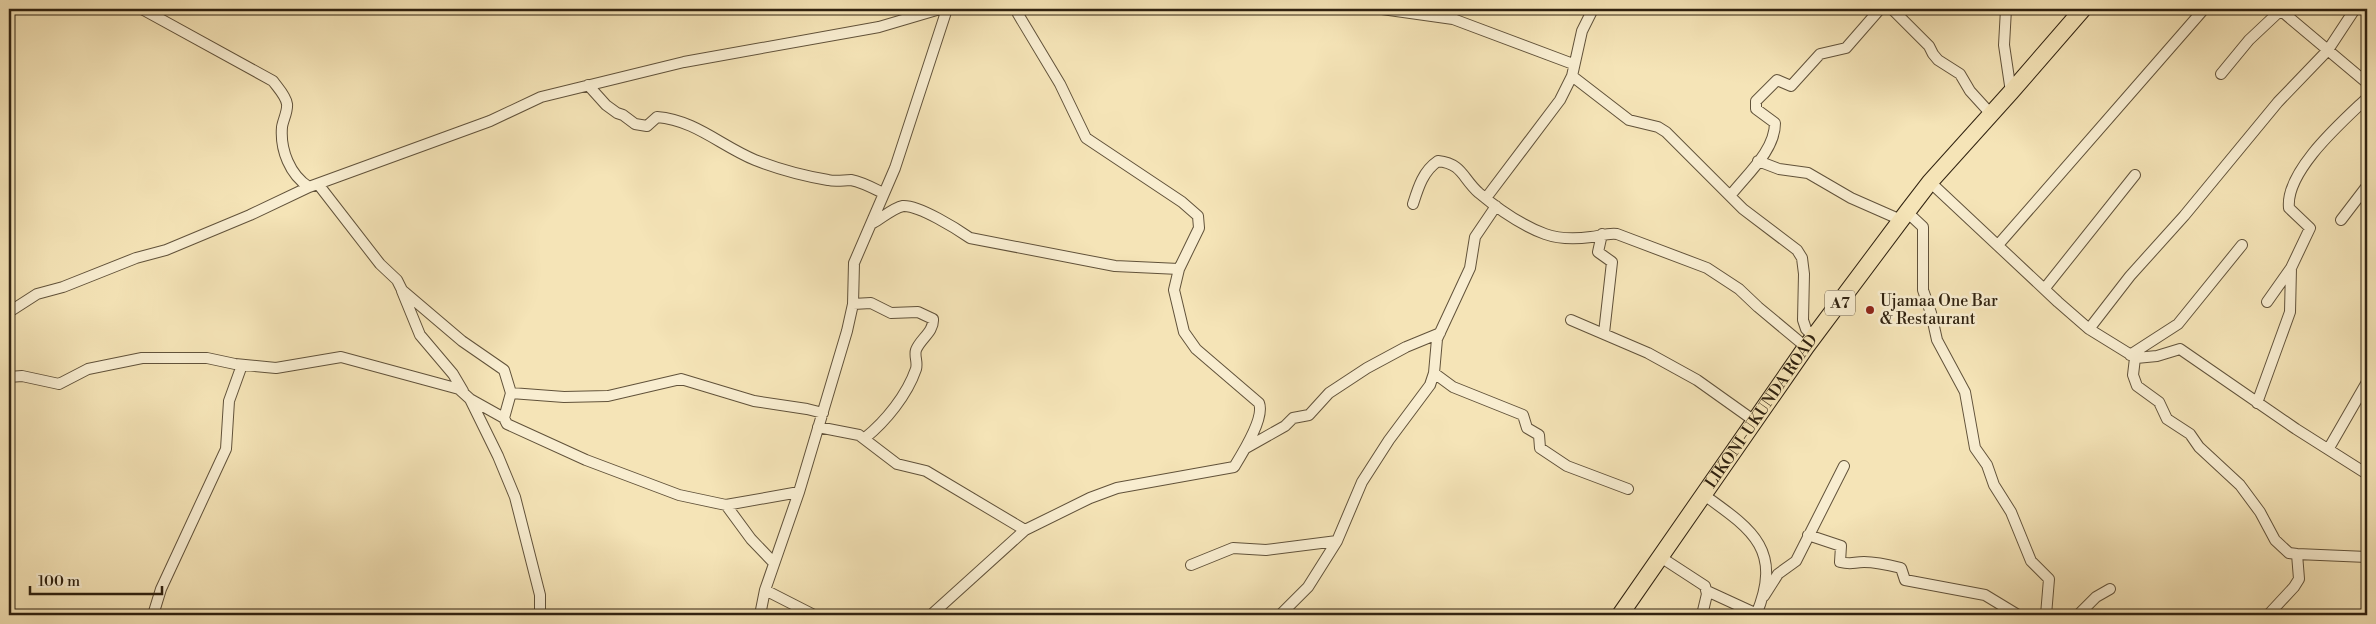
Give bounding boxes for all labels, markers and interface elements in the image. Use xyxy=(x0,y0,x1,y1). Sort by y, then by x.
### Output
road number: A7 xyxy=(1825,290,1855,316)
place label: Ujamaa One Bar & Restaurant xyxy=(1880,291,1998,329)
marker: Ujamaa One Bar & Restaurant xyxy=(1864,304,1876,316)
street label: LIKONI-UKUNDA ROAD xyxy=(1701,330,1822,492)
scale bar xyxy=(30,564,162,596)
text: 100 m xyxy=(38,572,80,591)

